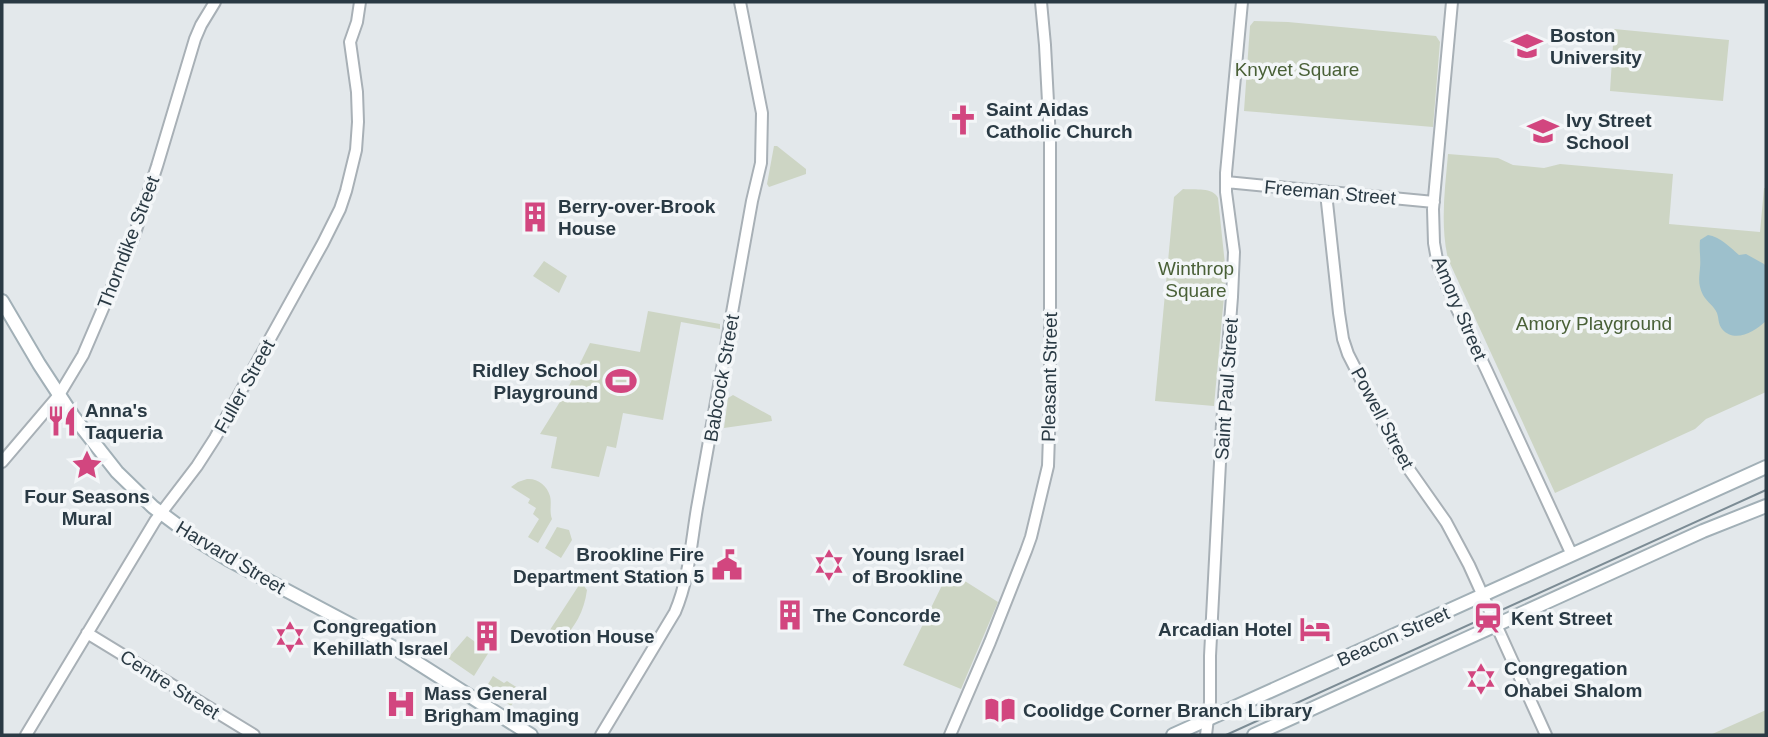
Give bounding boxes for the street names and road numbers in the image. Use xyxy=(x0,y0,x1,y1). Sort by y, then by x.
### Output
street label: Thorndike Street xyxy=(93,172,164,312)
street label: Freeman Street xyxy=(1263,176,1397,209)
street label: Amory Street xyxy=(1428,253,1491,364)
street label: Pleasant Street xyxy=(1038,311,1061,442)
street label: Babcock Street xyxy=(700,312,743,443)
street label: Saint Paul Street xyxy=(1211,316,1242,461)
street label: Fuller Street xyxy=(210,335,279,437)
street label: Powell Street xyxy=(1347,364,1418,473)
street label: Harvard Street xyxy=(172,517,290,599)
street label: Beacon Street xyxy=(1334,602,1453,671)
street label: Centre Street xyxy=(116,646,224,724)

